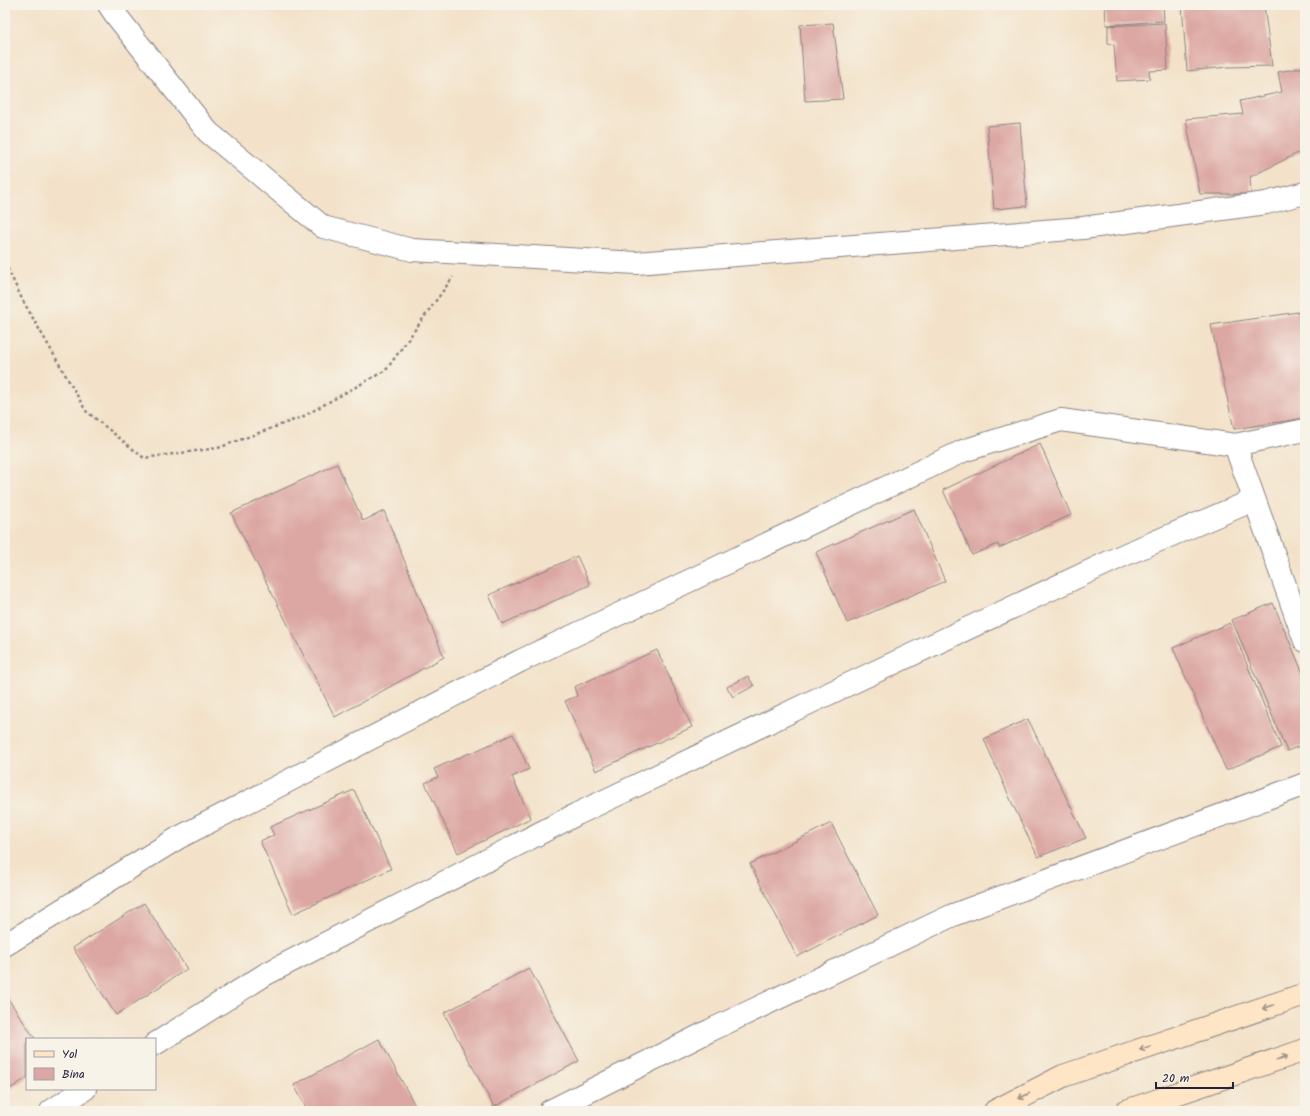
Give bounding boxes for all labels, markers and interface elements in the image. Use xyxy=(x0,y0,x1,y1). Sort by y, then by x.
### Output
one-way arrow xyxy=(1262,1004,1275,1011)
legend xyxy=(26,1038,156,1090)
text: Yol xyxy=(62,1045,77,1064)
one-way arrow xyxy=(1139,1045,1151,1053)
one-way arrow xyxy=(1276,1053,1288,1061)
scale bar xyxy=(1156,1064,1233,1090)
text: Bina xyxy=(62,1065,85,1084)
text: 20 m xyxy=(1162,1069,1190,1088)
one-way arrow xyxy=(1018,1093,1030,1100)

